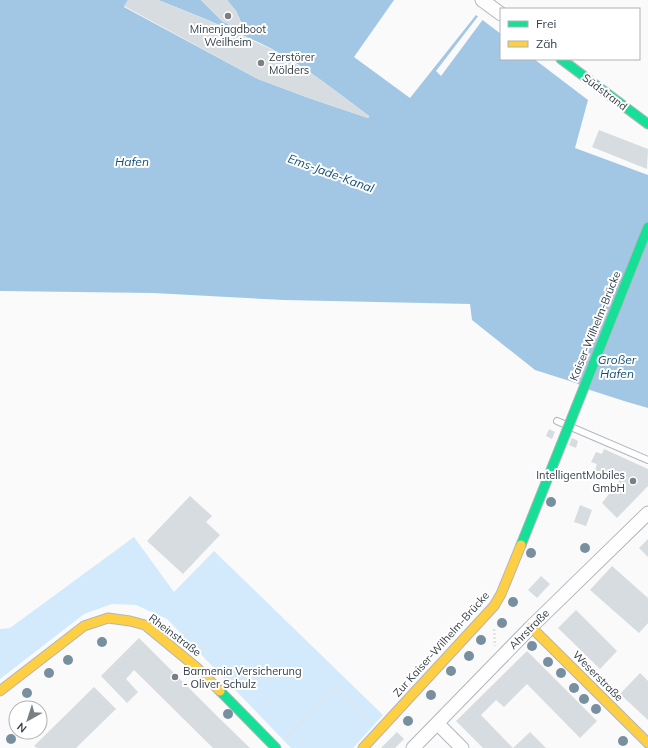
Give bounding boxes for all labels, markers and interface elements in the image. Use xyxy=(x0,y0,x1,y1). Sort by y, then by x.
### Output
legend xyxy=(500,8,640,60)
marker: Minenjagdboot Weilheim xyxy=(223,11,233,21)
text: Frei xyxy=(536,16,556,31)
place label: Minenjagdboot Weilheim xyxy=(190,22,266,49)
text: Zäh xyxy=(536,36,557,51)
place label: Zerstörer Mölders xyxy=(269,50,315,77)
marker: Zerstörer Mölders xyxy=(256,58,266,68)
street label: Südstrand xyxy=(580,71,630,113)
water label: Ems-Jade-Kanal xyxy=(286,150,376,196)
water label: Hafen xyxy=(115,154,149,169)
street label: Kaiser-Wilhelm-Brücke xyxy=(567,269,623,383)
water label: Großer Hafen xyxy=(598,352,637,381)
place label: IntelligentMobiles GmbH xyxy=(536,468,625,495)
marker: IntelligentMobiles GmbH xyxy=(628,476,638,486)
street label: Zur Kaiser-Wilhelm-Brücke xyxy=(390,588,492,700)
street label: Ahrstraße xyxy=(506,606,552,652)
street label: Rheinstraße xyxy=(146,611,204,659)
street label: Weserstraße xyxy=(570,648,626,704)
place label: Barmenia Versicherung - Oliver Schulz xyxy=(183,664,302,691)
marker: Barmenia Versicherung - Oliver Schulz xyxy=(170,672,180,682)
north arrow xyxy=(8,700,48,740)
text: N xyxy=(14,720,29,736)

